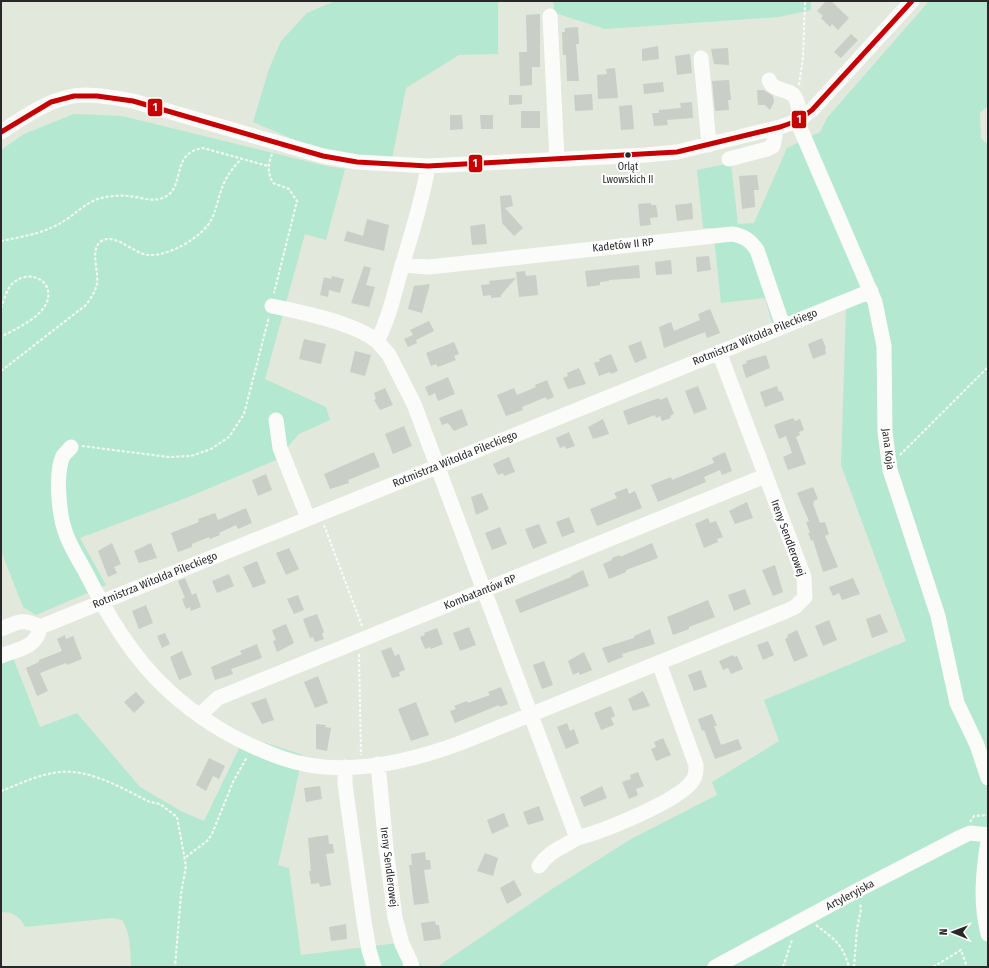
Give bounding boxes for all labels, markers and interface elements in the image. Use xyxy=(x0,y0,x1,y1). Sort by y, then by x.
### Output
line badge: 1 xyxy=(147,98,163,117)
text: 1 xyxy=(153,101,157,114)
line badge: 1 xyxy=(791,110,807,129)
text: 1 xyxy=(797,113,801,126)
marker: Orląt Lwowskich II xyxy=(623,150,633,160)
line badge: 1 xyxy=(468,154,483,173)
text: 1 xyxy=(473,157,477,170)
place label: Orląt Lwowskich II xyxy=(603,161,653,186)
street label: Kadetów II RP xyxy=(592,235,655,255)
street label: Rotmistrza Witolda Pileckiego xyxy=(691,306,819,368)
street label: Jana Koja xyxy=(879,427,897,471)
street label: Rotmistrza Witolda Pileckiego xyxy=(391,428,519,490)
street label: Ireny Sendlerowej xyxy=(768,498,808,578)
street label: Rotmistrza Witolda Pileckiego xyxy=(91,549,219,611)
street label: Kombatantów RP xyxy=(442,572,518,612)
street label: Ireny Sendlerowej xyxy=(378,826,400,908)
street label: Artyleryjska xyxy=(824,877,876,913)
north arrow xyxy=(933,912,973,952)
text: N xyxy=(937,928,950,935)

